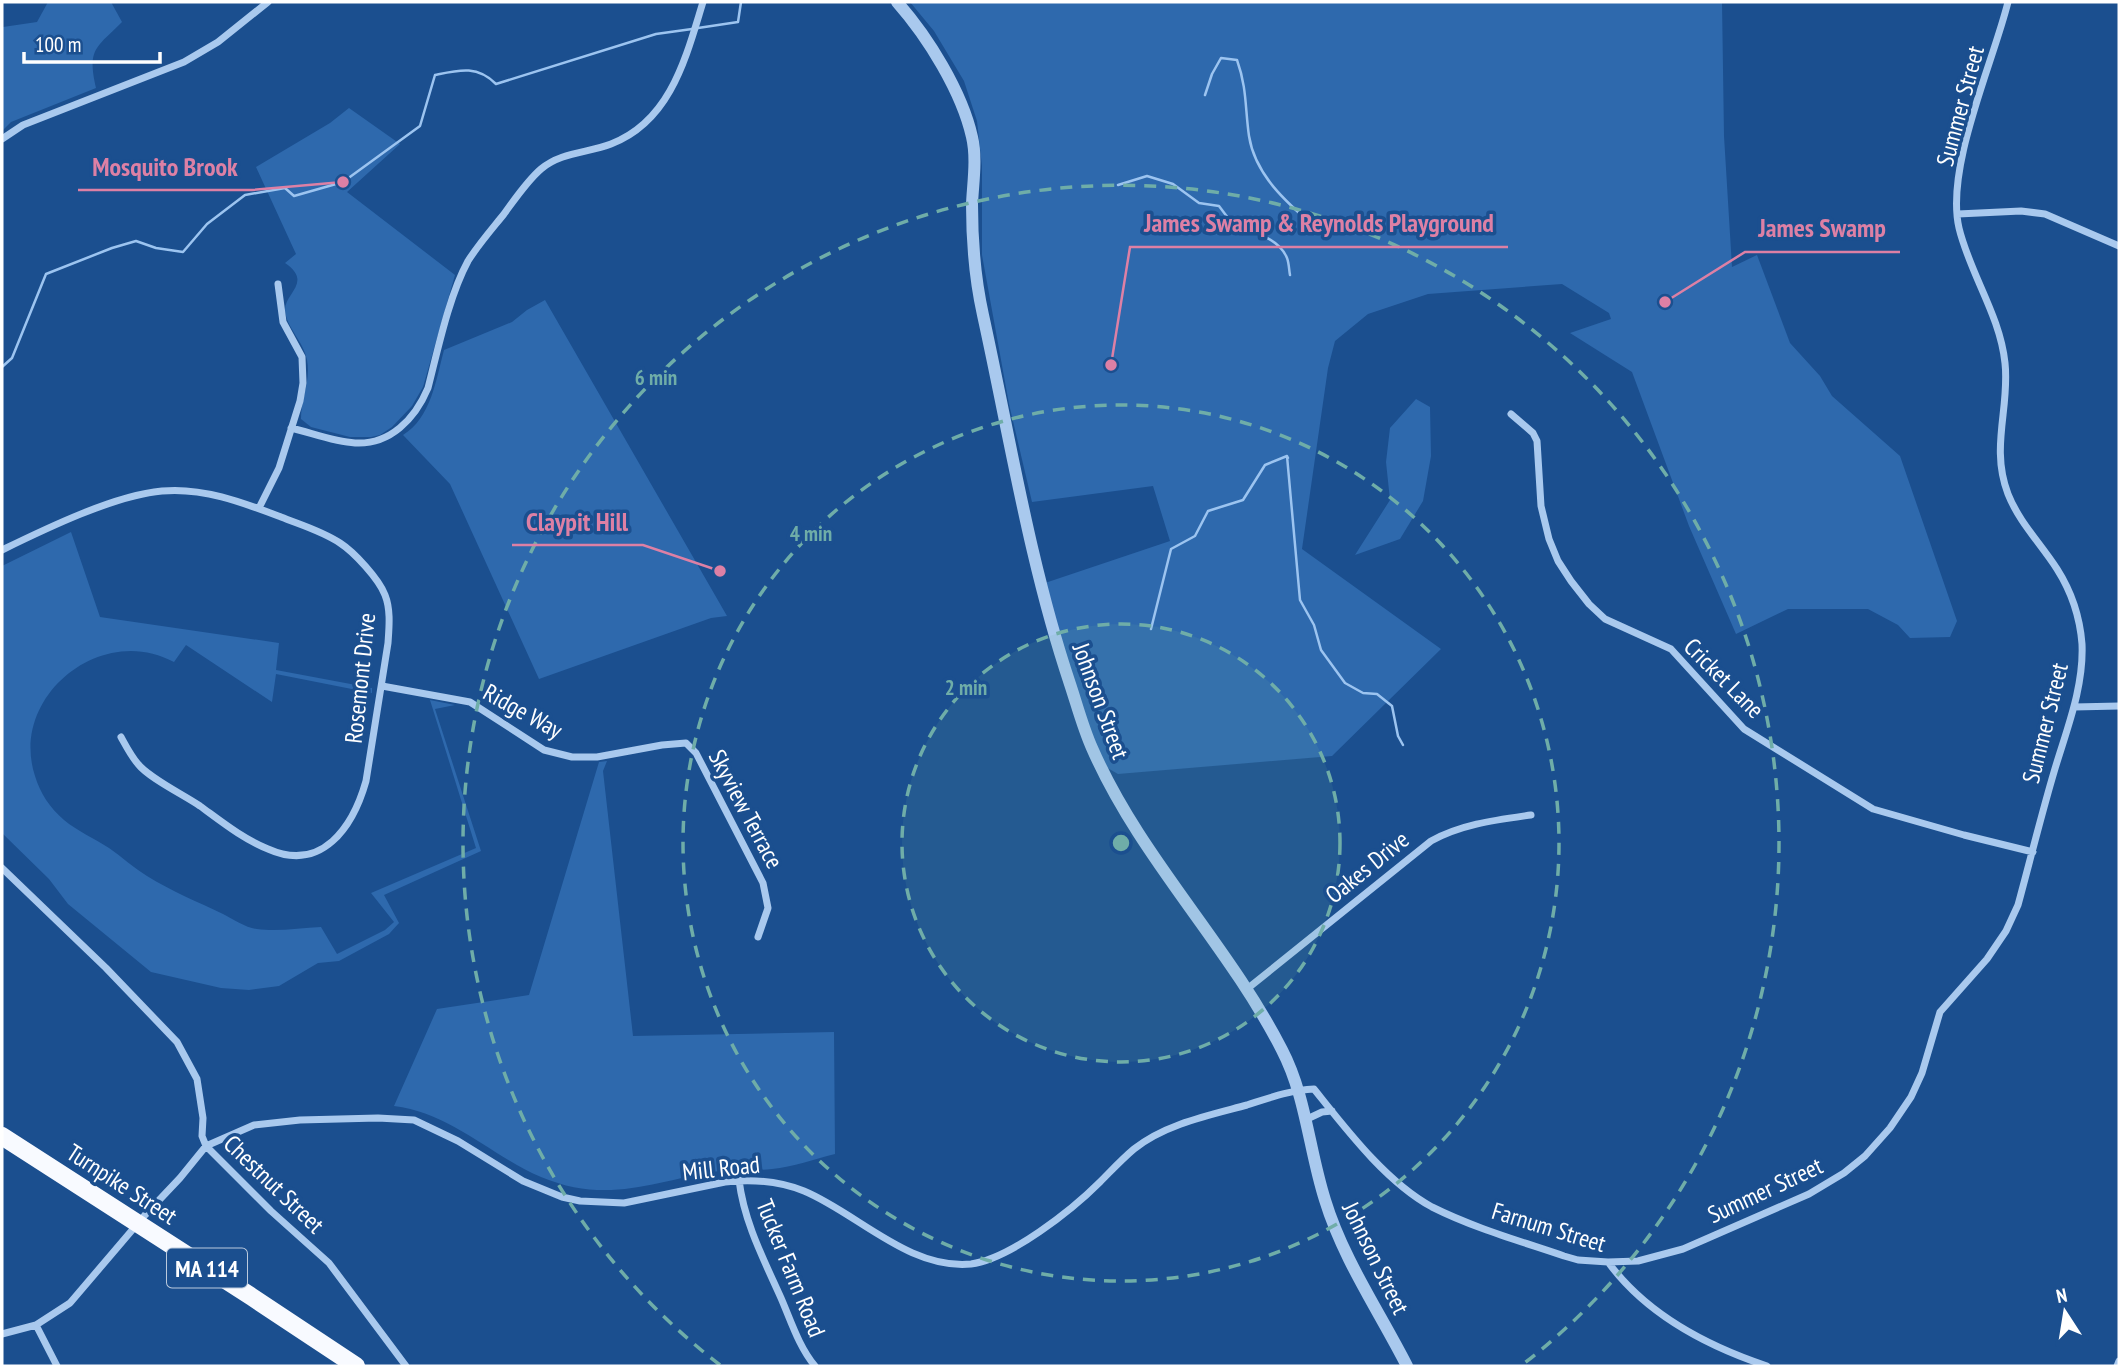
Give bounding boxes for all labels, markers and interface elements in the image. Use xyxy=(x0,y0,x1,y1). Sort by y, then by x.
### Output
scale bar xyxy=(24,21,161,65)
text: 100 m xyxy=(35,31,81,58)
street label: Summer Street xyxy=(1929,42,1991,170)
callout: Mosquito Brook xyxy=(78,143,252,190)
text: Mosquito Brook xyxy=(92,150,238,183)
callout: James Swamp & Reynolds Playground xyxy=(1130,200,1508,247)
callout: James Swamp xyxy=(1745,205,1900,252)
text: James Swamp & Reynolds Playground xyxy=(1143,206,1494,239)
text: James Swamp xyxy=(1757,211,1886,244)
text: 6 min xyxy=(635,364,677,391)
callout: Claypit Hill xyxy=(512,498,643,545)
text: Claypit Hill xyxy=(526,505,629,538)
text: 4 min xyxy=(790,520,832,547)
street label: Rosemont Drive xyxy=(338,611,382,745)
street label: Cricket Lane xyxy=(1677,631,1771,725)
street label: Johnson Street xyxy=(1065,638,1136,764)
street label: Summer Street xyxy=(2015,659,2075,787)
text: 2 min xyxy=(945,674,987,701)
street label: Ridge Way xyxy=(478,677,568,745)
street label: Skyview Terrace xyxy=(702,744,790,874)
street label: Oakes Drive xyxy=(1319,824,1415,910)
centre of rings xyxy=(1109,831,1133,855)
street label: Chestnut Street xyxy=(217,1128,331,1240)
street label: Turnpike Street xyxy=(61,1137,183,1231)
street label: Mill Road xyxy=(681,1149,761,1187)
street label: Summer Street xyxy=(1703,1150,1828,1230)
street label: Tucker Farm Road xyxy=(749,1194,833,1342)
street label: Farnum Street xyxy=(1488,1195,1610,1259)
street label: Johnson Street xyxy=(1335,1196,1417,1320)
road number: MA 114 xyxy=(167,1248,247,1288)
north arrow xyxy=(2030,1277,2100,1347)
text: N xyxy=(2054,1283,2069,1308)

